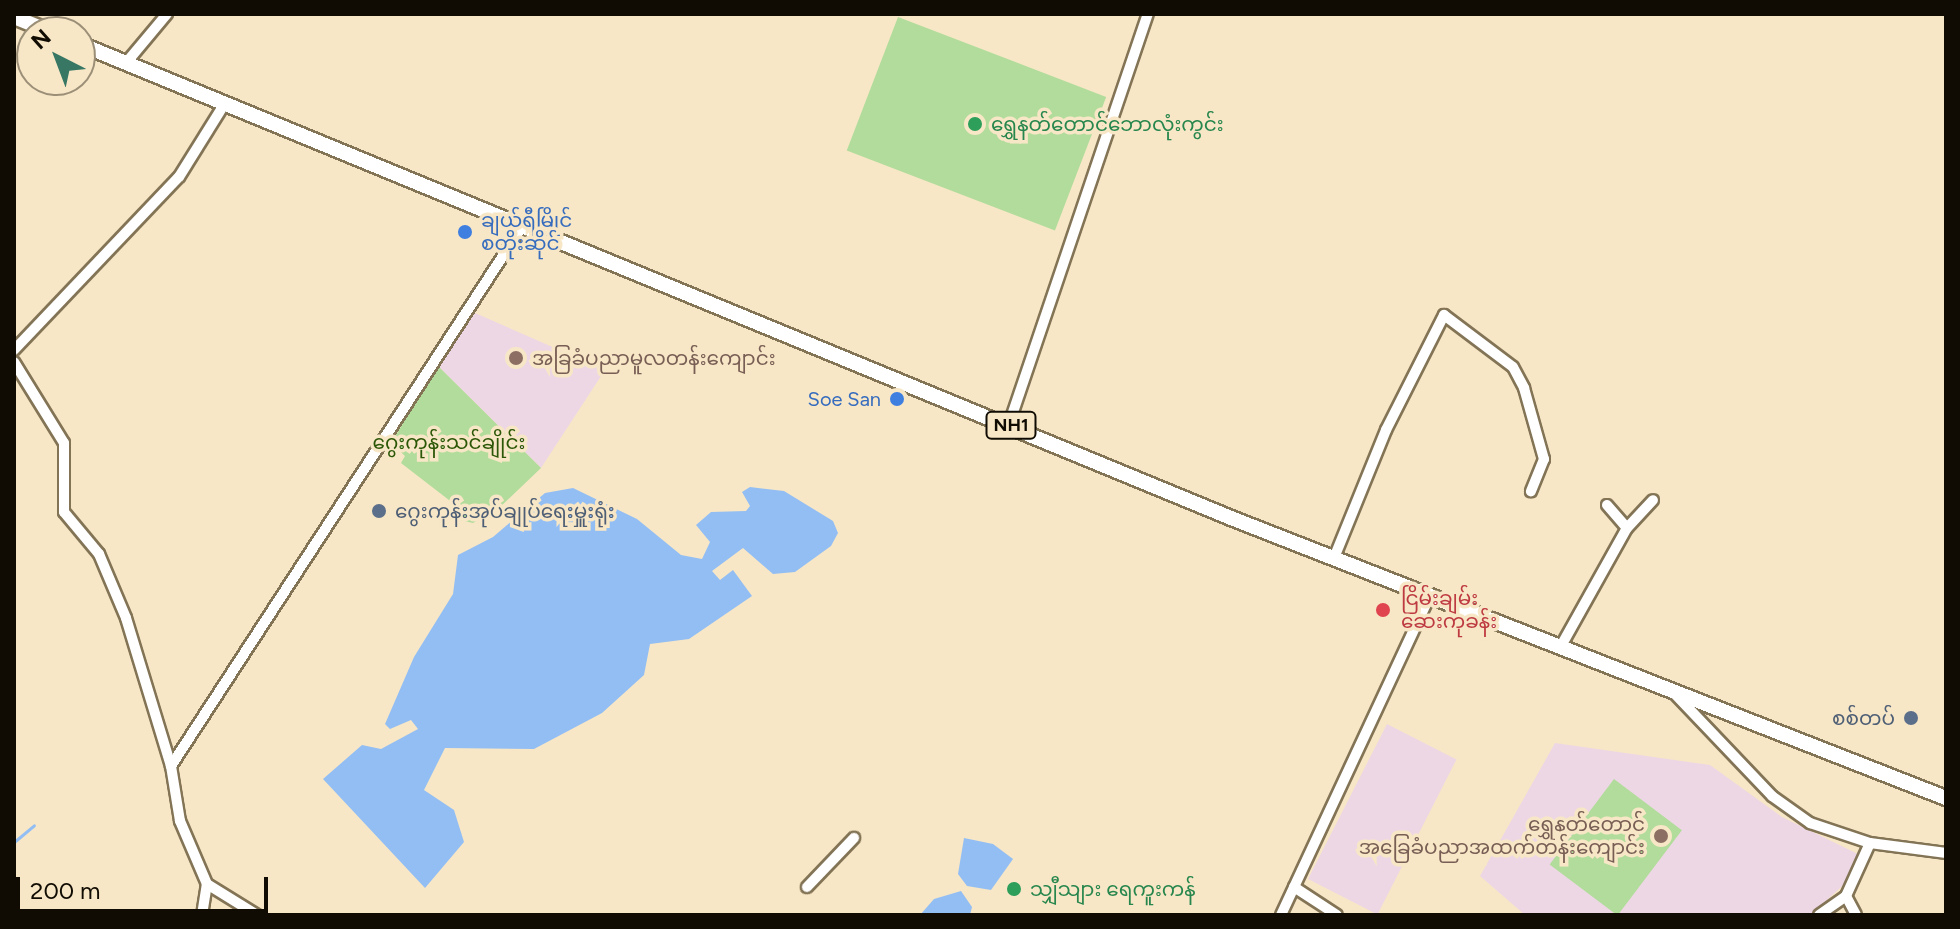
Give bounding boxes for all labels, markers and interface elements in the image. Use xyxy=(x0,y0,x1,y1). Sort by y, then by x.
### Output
north arrow xyxy=(16,16,96,96)
text: N xyxy=(26,24,56,55)
place label: ရွှေနတ်တောင်ဘောလုံးကွင်း xyxy=(991,112,1224,136)
marker: ရွှေနတ်တောင်ဘောလုံးကွင်း xyxy=(966,115,984,133)
place label: ချယ်ရီမြိုင် စတိုးဆိုင် xyxy=(481,208,572,255)
marker: ချယ်ရီမြိုင် စတိုးဆိုင် xyxy=(456,223,474,241)
place label: အခြခံပညာမူလတန်းကျောင်း xyxy=(532,346,776,370)
marker: အခြခံပညာမူလတန်းကျောင်း xyxy=(507,349,525,367)
place label: Soe San xyxy=(808,387,881,411)
marker: Soe San xyxy=(888,390,906,408)
road number: NH1 xyxy=(985,411,1037,439)
park label: ဂွေးကုန်းသင်ချိုင်း xyxy=(373,430,525,454)
place label: ဂွေးကုန်းအုပ်ချုပ်ရေးမှူးရုံး xyxy=(395,499,615,523)
marker: ဂွေးကုန်းအုပ်ချုပ်ရေးမှူးရုံး xyxy=(370,502,388,520)
place label: ငြိမ်းချမ်း ဆေးကုခန်း xyxy=(1401,586,1497,633)
marker: ငြိမ်းချမ်း ဆေးကုခန်း xyxy=(1372,599,1394,621)
place label: စစ်တပ် xyxy=(1832,706,1895,730)
marker: စစ်တပ် xyxy=(1902,709,1920,727)
place label: ရွှေနတ်တောင် အခြေခံပညာအထက်တန်းကျောင်း xyxy=(1359,812,1645,859)
marker: ရွှေနတ်တောင် အခြေခံပညာအထက်တန်းကျောင်း xyxy=(1652,827,1670,845)
scale bar xyxy=(20,861,272,911)
text: 200 m xyxy=(30,876,101,905)
place label: သျှီသျား ရေကူးကန် xyxy=(1030,877,1196,901)
marker: သျှီသျား ရေကူးကန် xyxy=(1005,880,1023,898)

